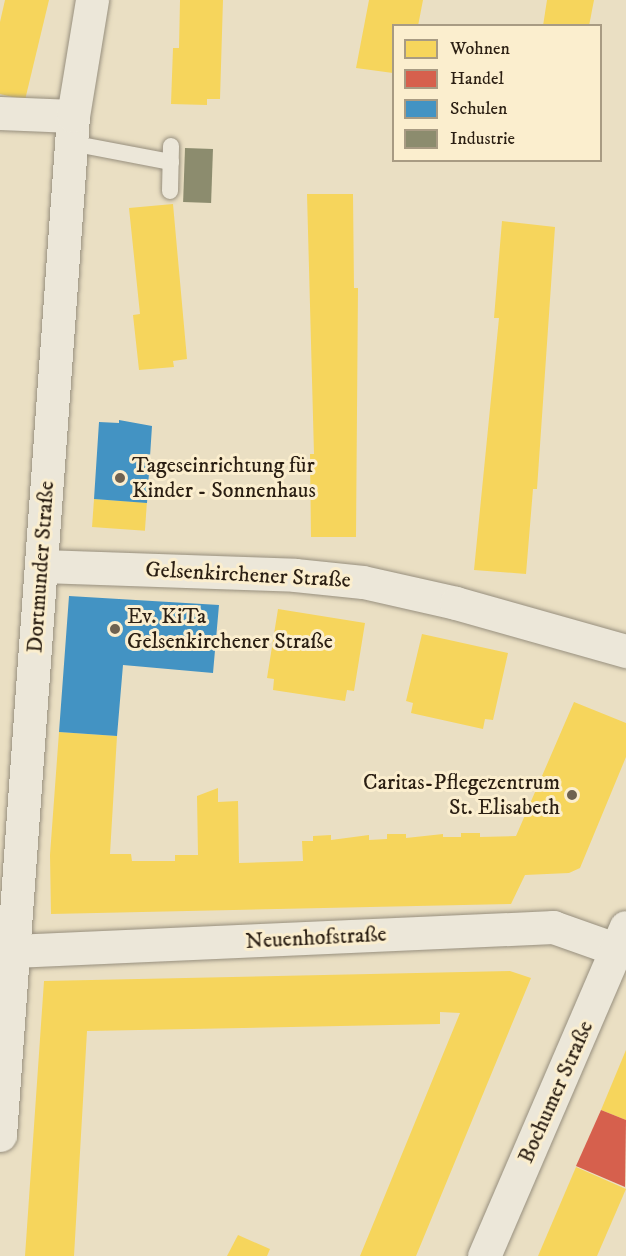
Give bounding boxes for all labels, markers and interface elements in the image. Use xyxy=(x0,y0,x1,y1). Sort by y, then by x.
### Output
legend xyxy=(392,24,602,162)
text: Wohnen xyxy=(450,38,510,60)
text: Handel xyxy=(450,68,504,90)
text: Schulen xyxy=(450,98,507,120)
text: Industrie xyxy=(450,128,515,150)
place label: Tageseinrichtung für Kinder - Sonnenhaus xyxy=(132,452,316,504)
marker: Tageseinrichtung für Kinder - Sonnenhaus xyxy=(113,471,127,485)
street label: Dortmunder Straße xyxy=(22,480,60,654)
street label: Gelsenkirchener Straße xyxy=(145,556,351,594)
place label: Ev. KiTa Gelsenkirchener Straße xyxy=(127,603,333,654)
marker: Ev. KiTa Gelsenkirchener Straße xyxy=(108,622,122,636)
place label: Caritas-Pflegezentrum St. Elisabeth xyxy=(363,769,560,820)
marker: Caritas-Pflegezentrum St. Elisabeth xyxy=(565,788,579,802)
street label: Neuenhofstraße xyxy=(245,921,387,955)
street label: Bochumer Straße xyxy=(513,1017,599,1167)

